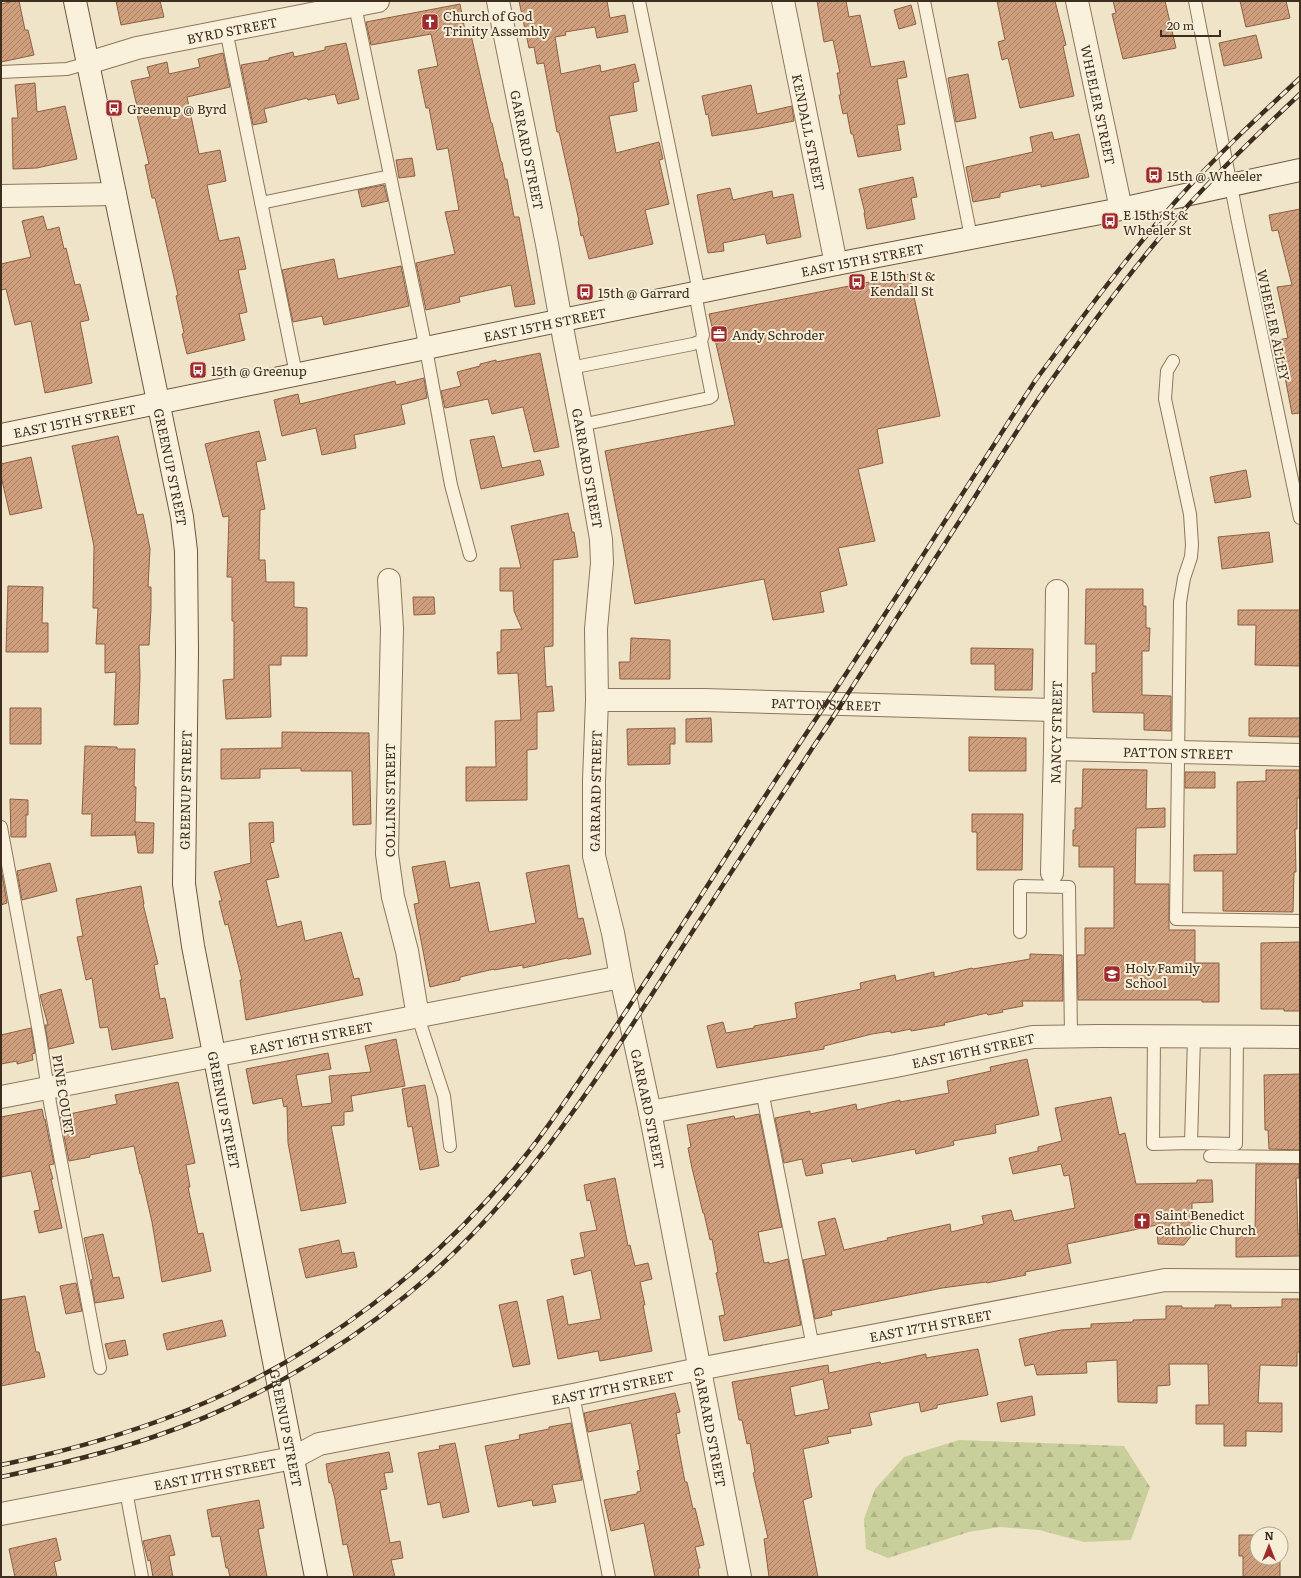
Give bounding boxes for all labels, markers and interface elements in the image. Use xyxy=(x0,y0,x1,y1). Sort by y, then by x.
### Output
place label: Church of God Trinity Assembly xyxy=(443,6,550,40)
street label: BYRD STREET xyxy=(185,11,279,48)
church icon: Church of God Trinity Assembly xyxy=(420,12,440,32)
scale bar xyxy=(1161,12,1220,38)
text: 20 m xyxy=(1167,16,1194,34)
street label: WHEELER STREET xyxy=(1077,43,1121,167)
street label: KENDALL STREET xyxy=(788,72,831,193)
street label: GARRARD STREET xyxy=(507,88,550,212)
bus stop icon: Greenup @ Byrd xyxy=(104,98,124,118)
place label: Greenup @ Byrd xyxy=(127,99,227,118)
bus stop icon: 15th @ Wheeler xyxy=(1144,165,1164,185)
place label: 15th @ Wheeler xyxy=(1167,166,1263,185)
place label: E 15th St & Wheeler St xyxy=(1123,205,1192,239)
bus stop icon: E 15th St & Wheeler St xyxy=(1100,211,1120,231)
street label: EAST 15TH STREET xyxy=(799,238,926,280)
place label: E 15th St & Kendall St xyxy=(870,266,936,300)
street label: WHEELER ALLEY xyxy=(1253,267,1295,383)
bus stop icon: E 15th St & Kendall St xyxy=(847,272,867,292)
bus stop icon: 15th @ Garrard xyxy=(575,282,595,302)
place label: 15th @ Garrard xyxy=(598,283,690,302)
street label: EAST 15TH STREET xyxy=(482,302,608,345)
office icon: Andy Schroder xyxy=(709,324,729,344)
place label: Andy Schroder xyxy=(732,325,825,344)
bus stop icon: 15th @ Greenup xyxy=(188,360,208,380)
place label: 15th @ Greenup xyxy=(211,361,307,380)
street label: EAST 15TH STREET xyxy=(11,398,138,442)
street label: GREENUP STREET xyxy=(150,406,193,527)
street label: GARRARD STREET xyxy=(568,406,609,530)
street label: NANCY STREET xyxy=(1045,680,1065,784)
street label: PATTON STREET xyxy=(771,692,882,715)
street label: GARRARD STREET xyxy=(584,729,606,852)
street label: GREENUP STREET xyxy=(174,730,196,850)
street label: PATTON STREET xyxy=(1123,741,1234,763)
street label: COLLINS STREET xyxy=(380,742,399,857)
place label: Holy Family School xyxy=(1125,958,1200,992)
school or university icon: Holy Family School xyxy=(1102,964,1122,984)
street label: EAST 16TH STREET xyxy=(248,1016,375,1058)
street label: EAST 16TH STREET xyxy=(910,1027,1037,1072)
street label: GARRARD STREET xyxy=(627,1047,670,1171)
street label: GREENUP STREET xyxy=(204,1049,246,1171)
street label: PINE COURT xyxy=(48,1053,80,1137)
place label: Saint Benedict Catholic Church xyxy=(1155,1205,1256,1239)
church icon: Saint Benedict Catholic Church xyxy=(1132,1211,1152,1231)
street label: EAST 17TH STREET xyxy=(868,1304,994,1346)
street label: EAST 17TH STREET xyxy=(550,1365,676,1408)
street label: GARRARD STREET xyxy=(690,1365,732,1489)
street label: GREENUP STREET xyxy=(266,1367,308,1489)
street label: EAST 17TH STREET xyxy=(152,1452,278,1494)
north arrow xyxy=(1249,1526,1289,1566)
text: N xyxy=(1264,1527,1274,1543)

